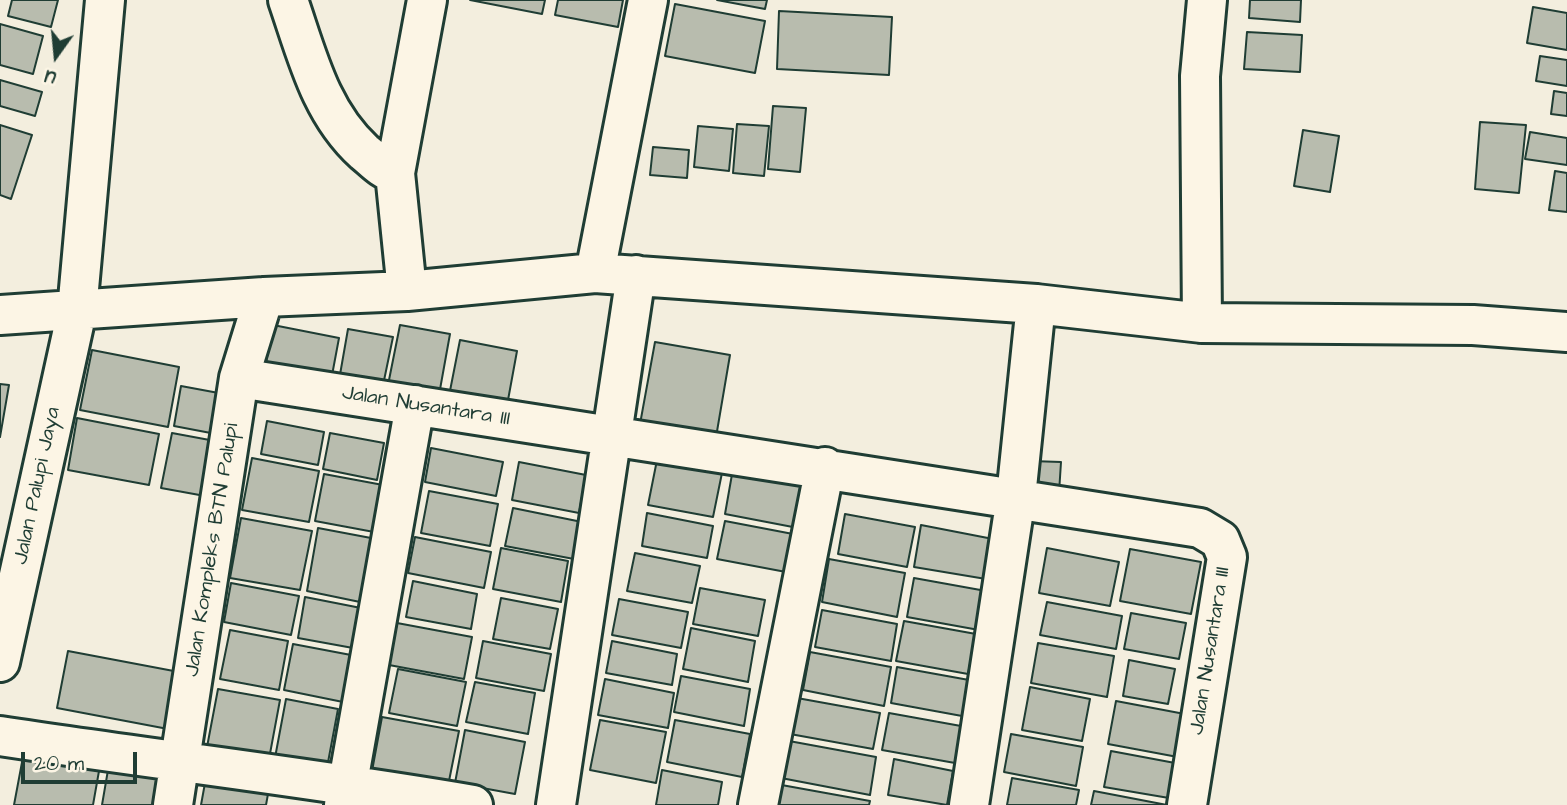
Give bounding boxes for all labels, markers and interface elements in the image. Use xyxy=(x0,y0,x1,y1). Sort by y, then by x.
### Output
north arrow xyxy=(21,21,91,91)
text: U xyxy=(42,62,59,91)
street label: Jalan Nusantara III xyxy=(340,381,512,433)
street label: Jalan Palupi Jaya xyxy=(9,405,67,567)
street label: Jalan Kompleks BTN Palupi xyxy=(181,421,245,679)
street label: Jalan Nusantara III xyxy=(1185,565,1237,737)
scale bar xyxy=(24,738,140,782)
text: 20 m xyxy=(34,749,84,778)

